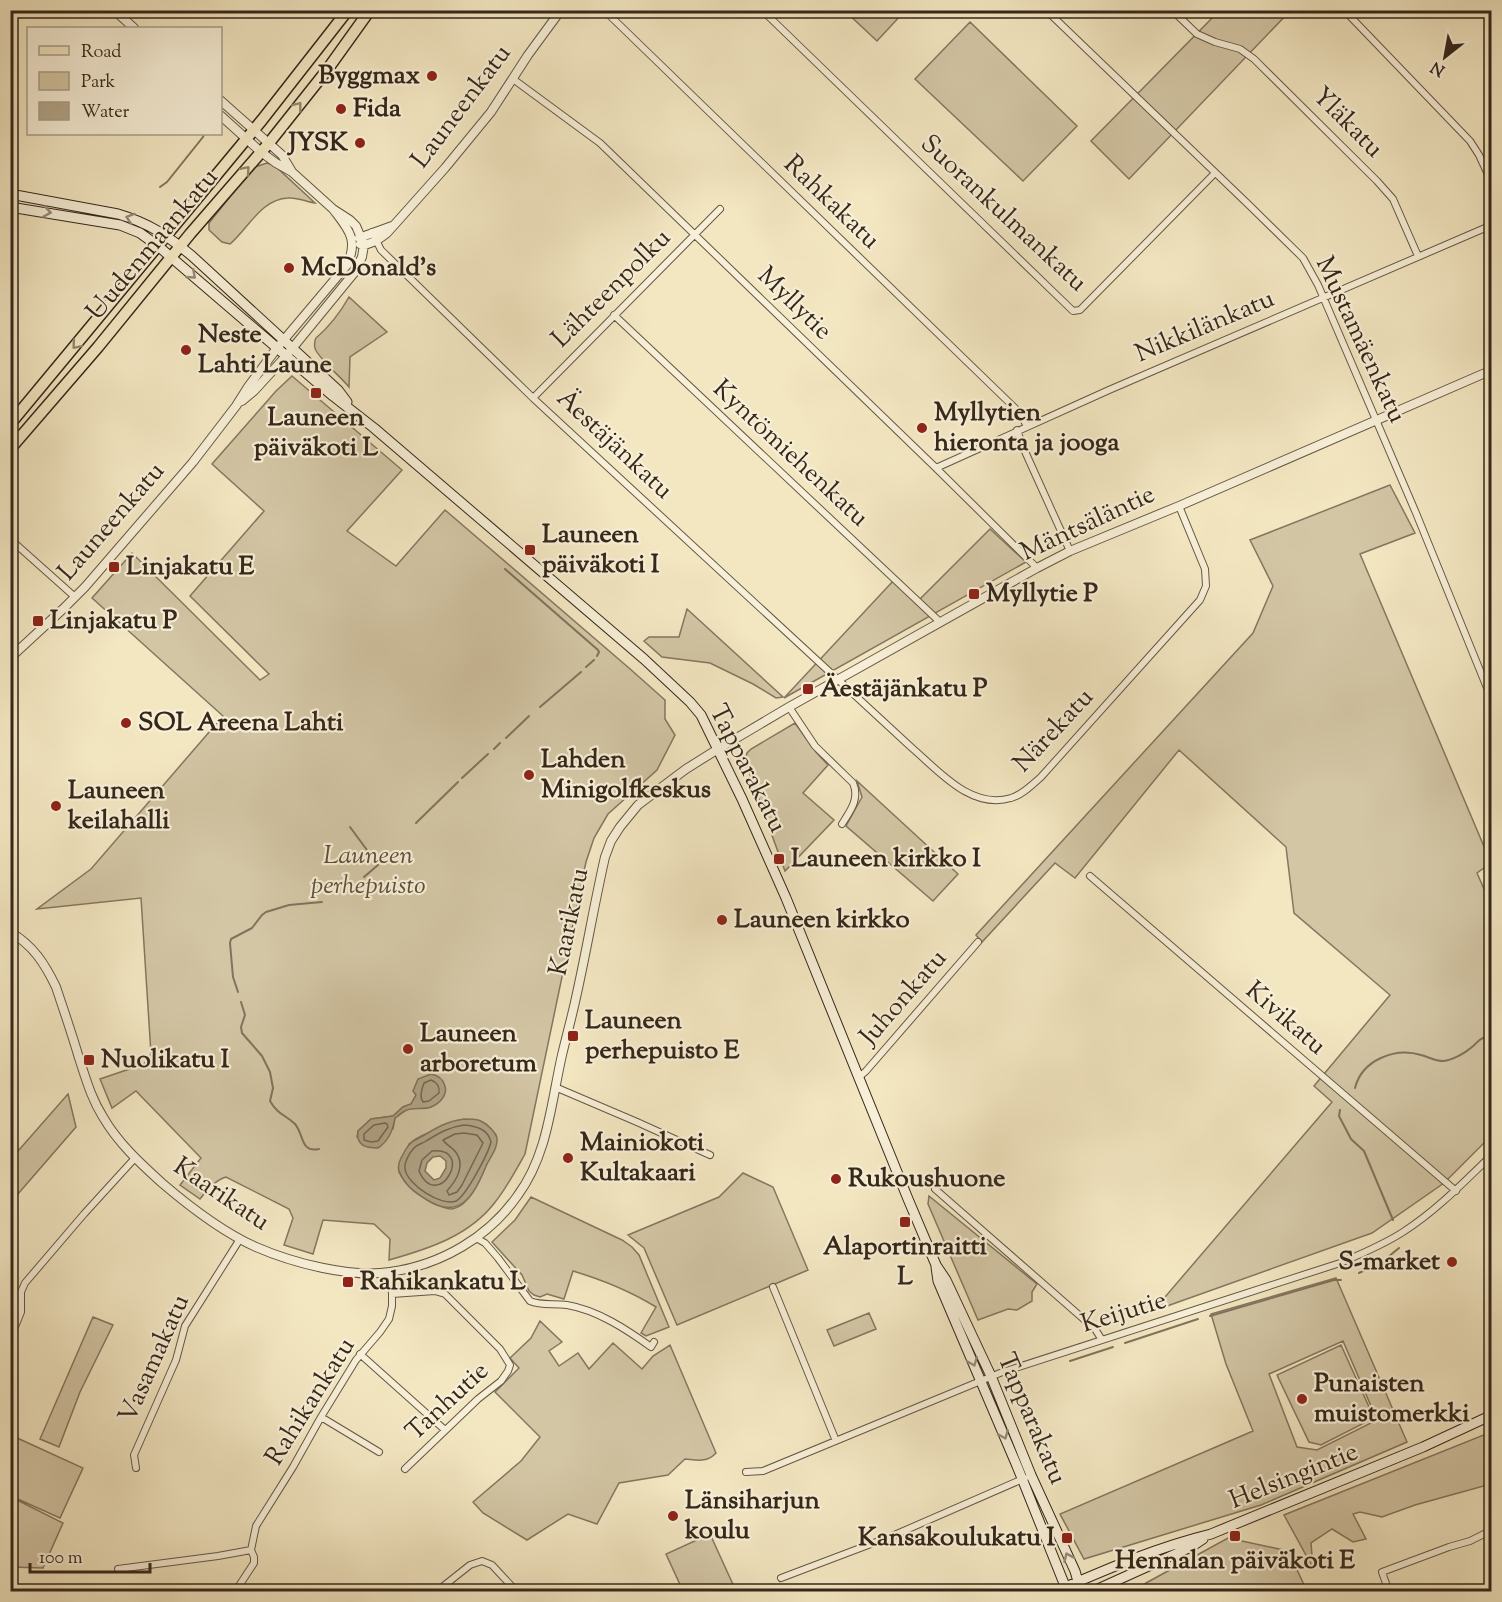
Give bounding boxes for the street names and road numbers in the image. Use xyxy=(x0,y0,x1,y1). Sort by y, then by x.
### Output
street label: Launeenkatu xyxy=(403,37,521,177)
street label: Yläkatu xyxy=(1303,79,1391,167)
street label: Suorankulmankatu xyxy=(911,127,1095,301)
street label: Rahkakatu xyxy=(774,147,888,259)
street label: Uudenmaankatu xyxy=(78,161,228,329)
street label: Lähteenpolku xyxy=(544,221,680,357)
street label: Mustamäenkatu xyxy=(1305,251,1415,429)
street label: Myllytie xyxy=(748,259,840,349)
street label: Nikkilänkatu xyxy=(1130,281,1280,373)
street label: Kyntömiehenkatu xyxy=(704,372,876,536)
street label: Äestäjänkatu xyxy=(548,381,680,509)
street label: Launeenkatu xyxy=(50,454,174,590)
street label: Mäntsäläntie xyxy=(1015,477,1161,571)
street label: Närekatu xyxy=(1005,680,1103,782)
street label: Tapparakatu xyxy=(699,698,795,840)
street label: Kaarikatu xyxy=(541,865,599,979)
street label: Juhonkatu xyxy=(850,942,956,1056)
street label: Kivikatu xyxy=(1236,973,1334,1065)
street label: Kaarikatu xyxy=(165,1149,277,1241)
street label: Keijutie xyxy=(1077,1283,1171,1343)
street label: Vasamakatu xyxy=(110,1289,200,1429)
street label: Rahikankatu xyxy=(257,1331,365,1473)
street label: Tapparakatu xyxy=(987,1348,1075,1490)
street label: Tanhutie xyxy=(398,1354,498,1450)
street label: Helsingintie xyxy=(1224,1434,1364,1520)

